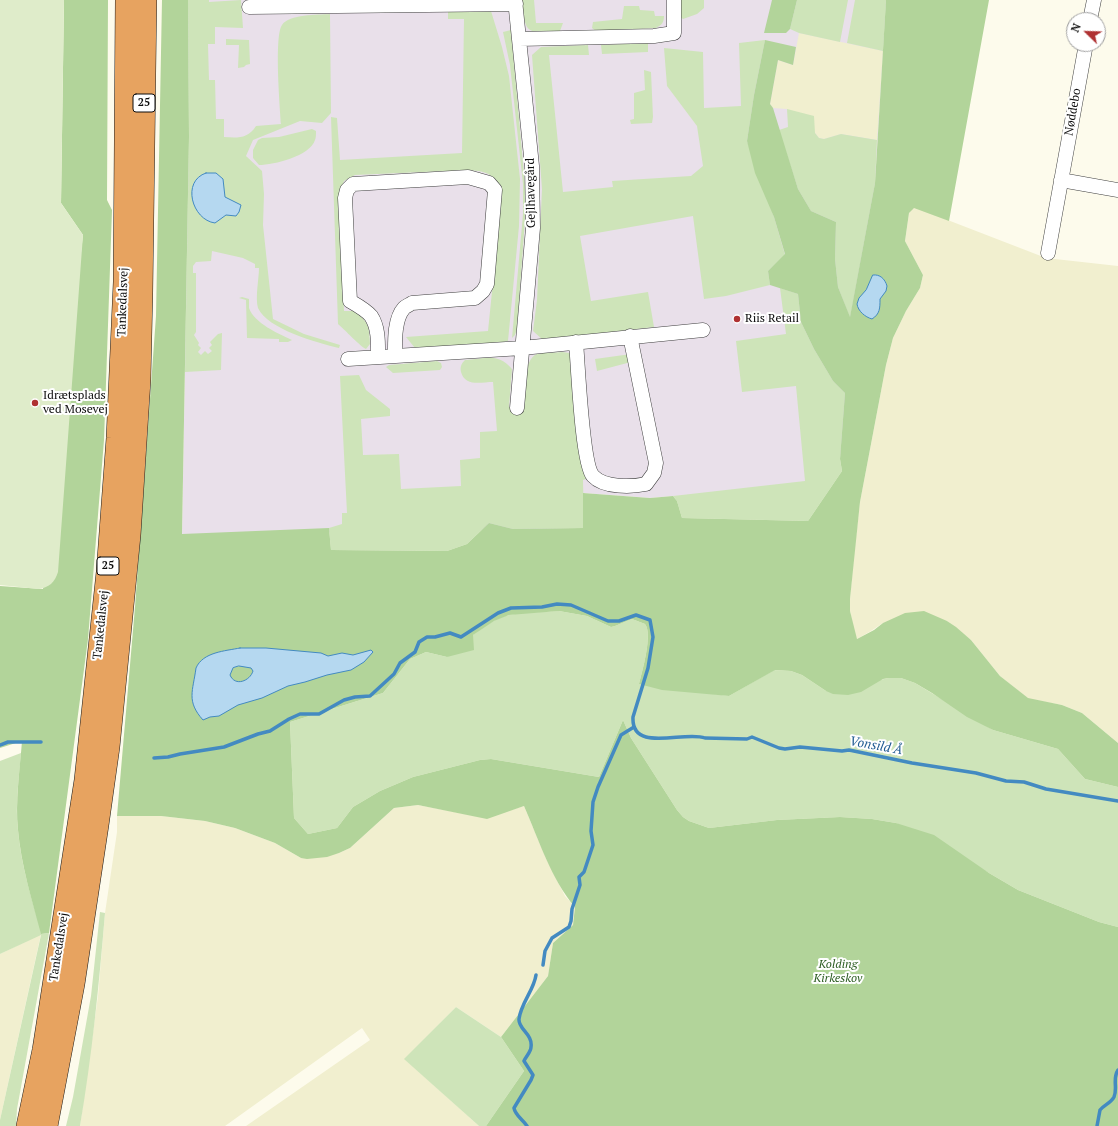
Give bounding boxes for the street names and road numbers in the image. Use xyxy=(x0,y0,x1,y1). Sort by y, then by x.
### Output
street label: Nøddebo xyxy=(1062,87,1084,137)
road number: 25 xyxy=(133,94,155,112)
street label: Gejlhavegård xyxy=(523,158,539,228)
street label: Tankedalsvej xyxy=(115,267,131,337)
road number: 25 xyxy=(97,557,119,575)
street label: Tankedalsvej xyxy=(90,590,112,660)
street label: Tankedalsvej xyxy=(46,912,72,982)

